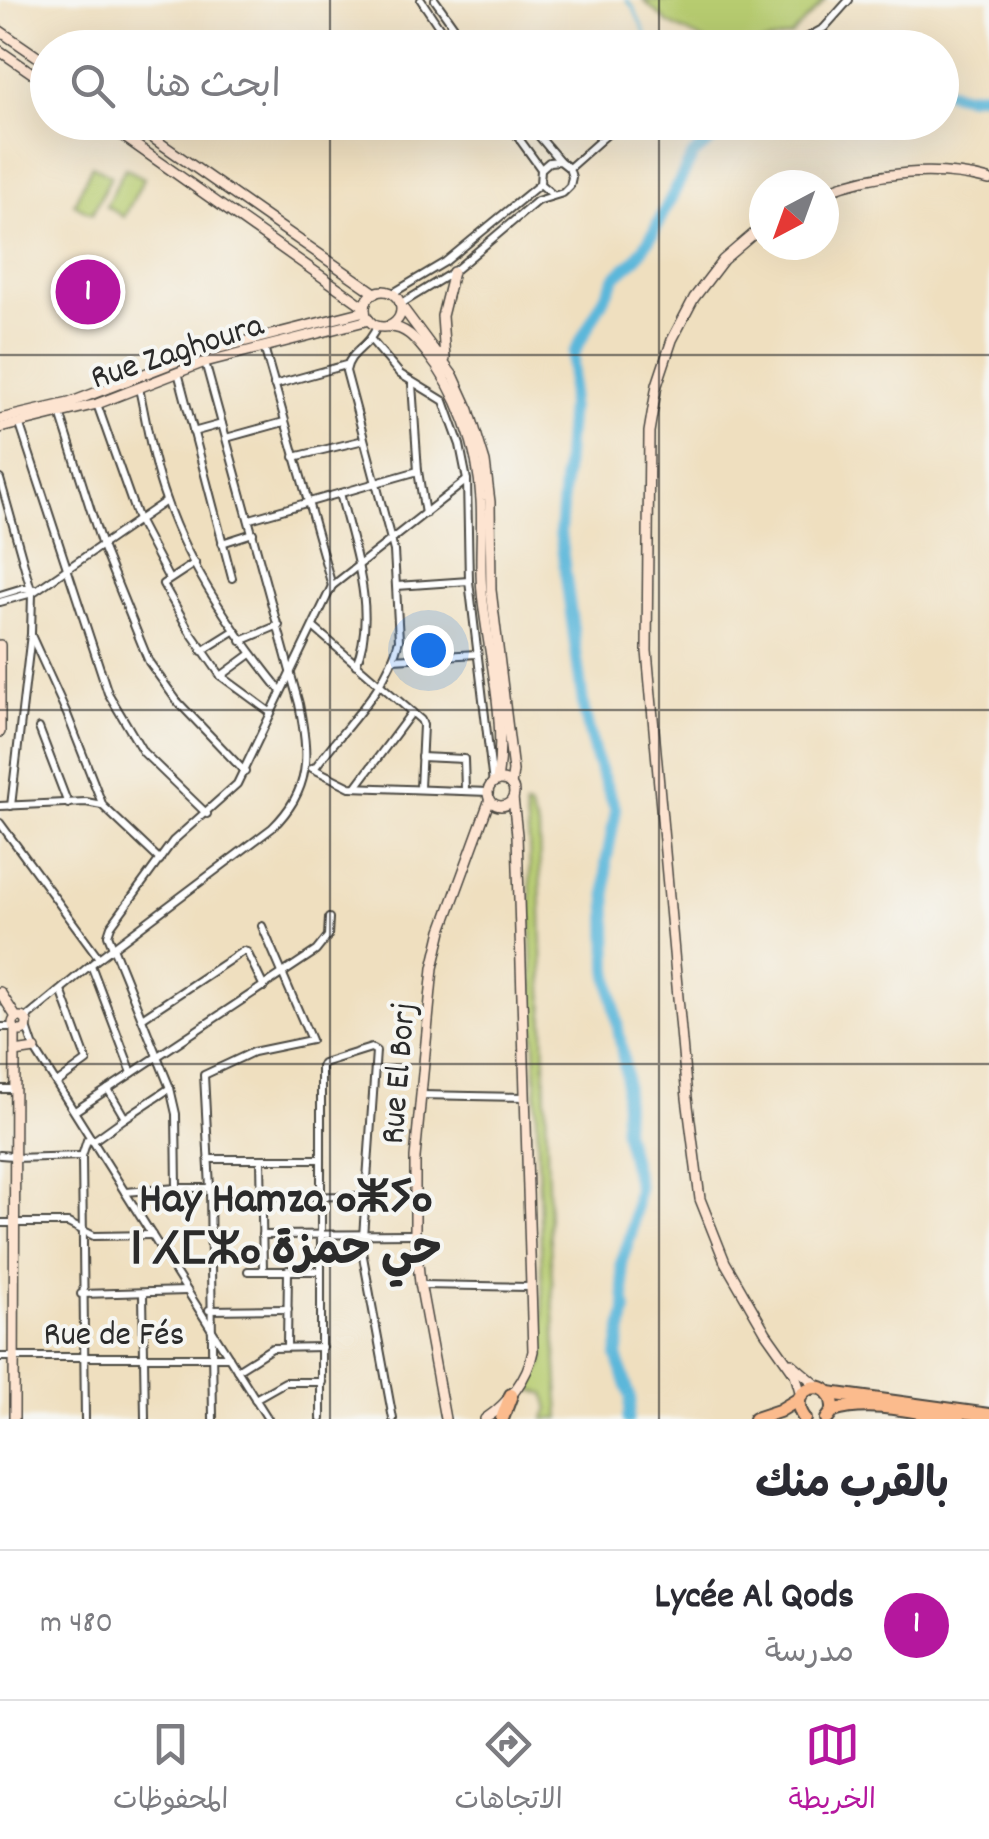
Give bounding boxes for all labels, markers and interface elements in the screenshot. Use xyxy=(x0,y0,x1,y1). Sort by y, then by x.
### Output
search box xyxy=(30,30,959,140)
icon: search xyxy=(65,58,120,113)
text: ابحث هنا xyxy=(145,61,281,116)
north arrow xyxy=(749,170,839,260)
pin: 1 xyxy=(56,254,120,330)
street label: Rue Zaghoura xyxy=(85,302,271,405)
your location xyxy=(403,625,454,676)
street label: Rue El Borj xyxy=(370,1000,432,1146)
district label: Hay Hamza ⴰⵥⵢⴰ ⵏ ⵃⵎⵣⴰ حي حمزة xyxy=(130,1170,442,1288)
street label: Rue de Fés xyxy=(44,1312,184,1362)
text: بالقرب منك xyxy=(755,1458,949,1518)
text: Lycée Al Qods xyxy=(655,1571,854,1626)
text: 480 m xyxy=(40,1602,113,1648)
text: 1 xyxy=(913,1602,920,1648)
text: مدرسة xyxy=(765,1632,854,1678)
tab: المحفوظات xyxy=(113,1717,228,1823)
tab: الاتجاهات xyxy=(454,1717,563,1823)
tab: الخريطة xyxy=(789,1717,876,1823)

